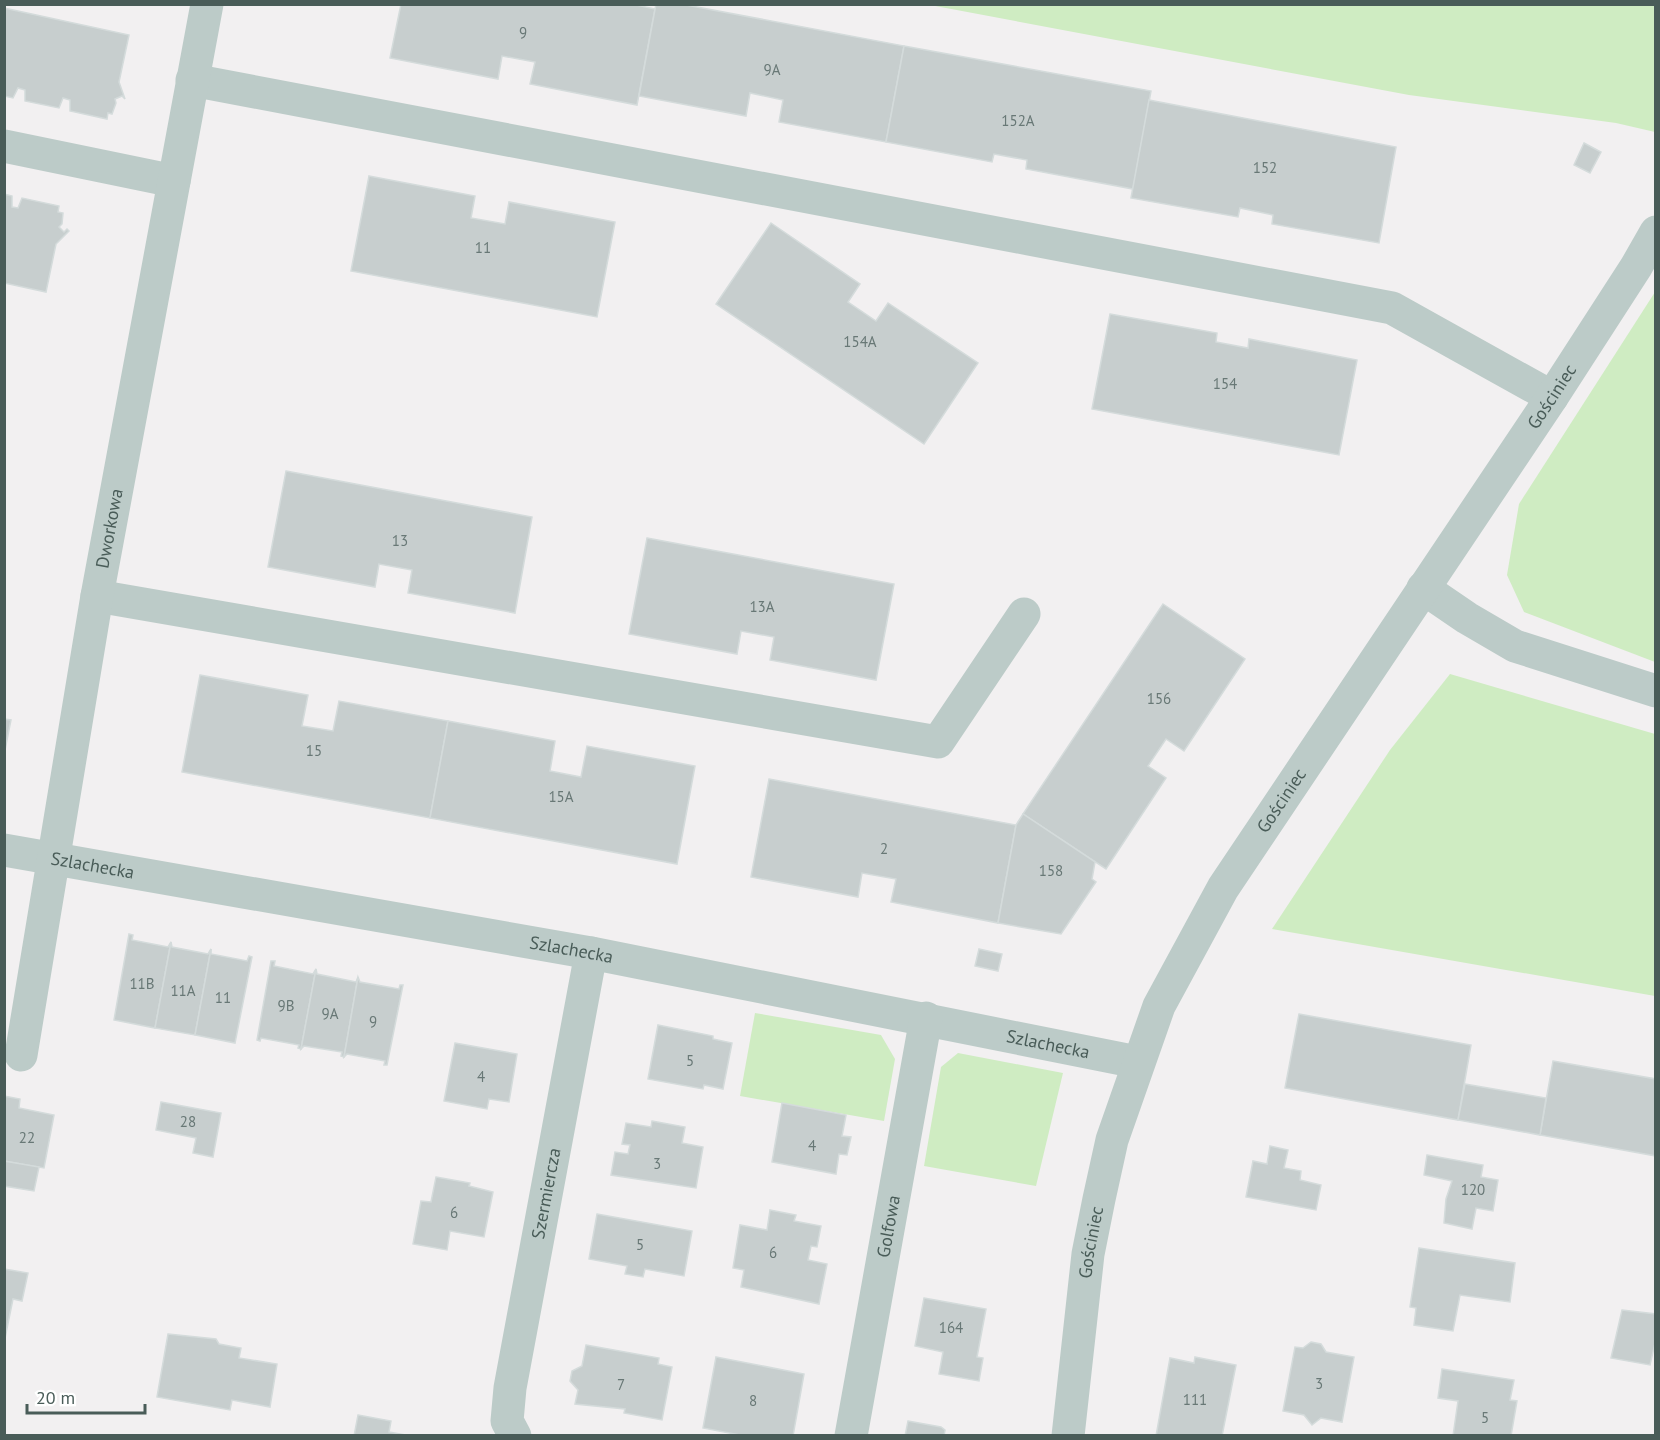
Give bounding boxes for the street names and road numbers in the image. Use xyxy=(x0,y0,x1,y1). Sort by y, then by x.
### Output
street label: Gościniec xyxy=(1522,360,1581,433)
street label: Dworkowa xyxy=(90,487,128,570)
street label: Gościniec xyxy=(1251,764,1311,837)
street label: Szlachecka xyxy=(49,846,136,884)
street label: Szlachecka xyxy=(528,930,615,968)
street label: Szlachecka xyxy=(1004,1024,1092,1063)
street label: Szermiercza xyxy=(526,1146,565,1241)
street label: Golfowa xyxy=(871,1193,905,1259)
street label: Gościniec xyxy=(1073,1204,1108,1280)

